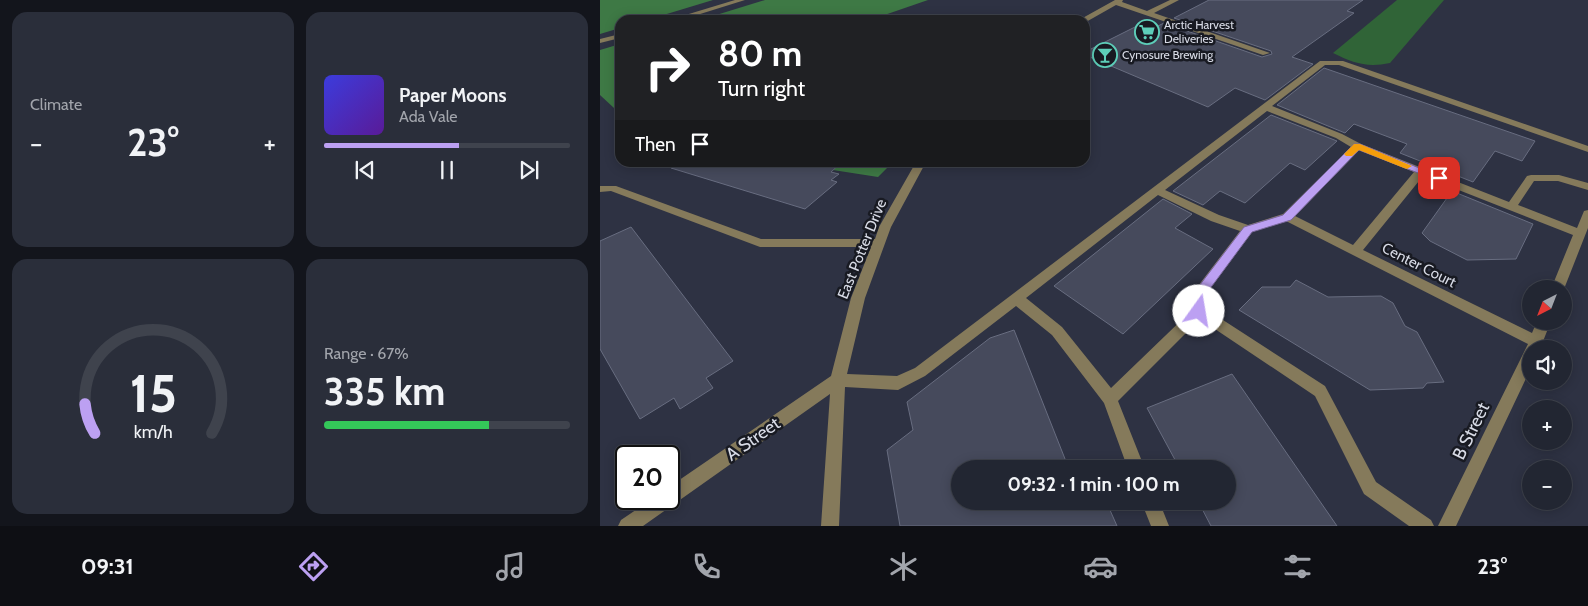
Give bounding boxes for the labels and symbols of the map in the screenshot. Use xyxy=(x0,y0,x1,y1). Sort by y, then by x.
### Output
place label: Arctic Harvest Deliveries xyxy=(1164,17,1234,46)
supermarket icon: Arctic Harvest Deliveries xyxy=(1134,19,1160,45)
bar icon: Cynosure Brewing xyxy=(1092,42,1118,68)
place label: Cynosure Brewing xyxy=(1122,47,1214,62)
pin xyxy=(1418,157,1460,199)
street label: East Potter Drive xyxy=(834,196,890,302)
street label: Center Court xyxy=(1379,239,1459,291)
north arrow xyxy=(1522,280,1572,330)
position arrow xyxy=(1172,284,1224,336)
street label: B Street xyxy=(1448,399,1494,463)
street label: A Street xyxy=(722,412,784,466)
speed limit sign: 20 xyxy=(615,445,680,510)

